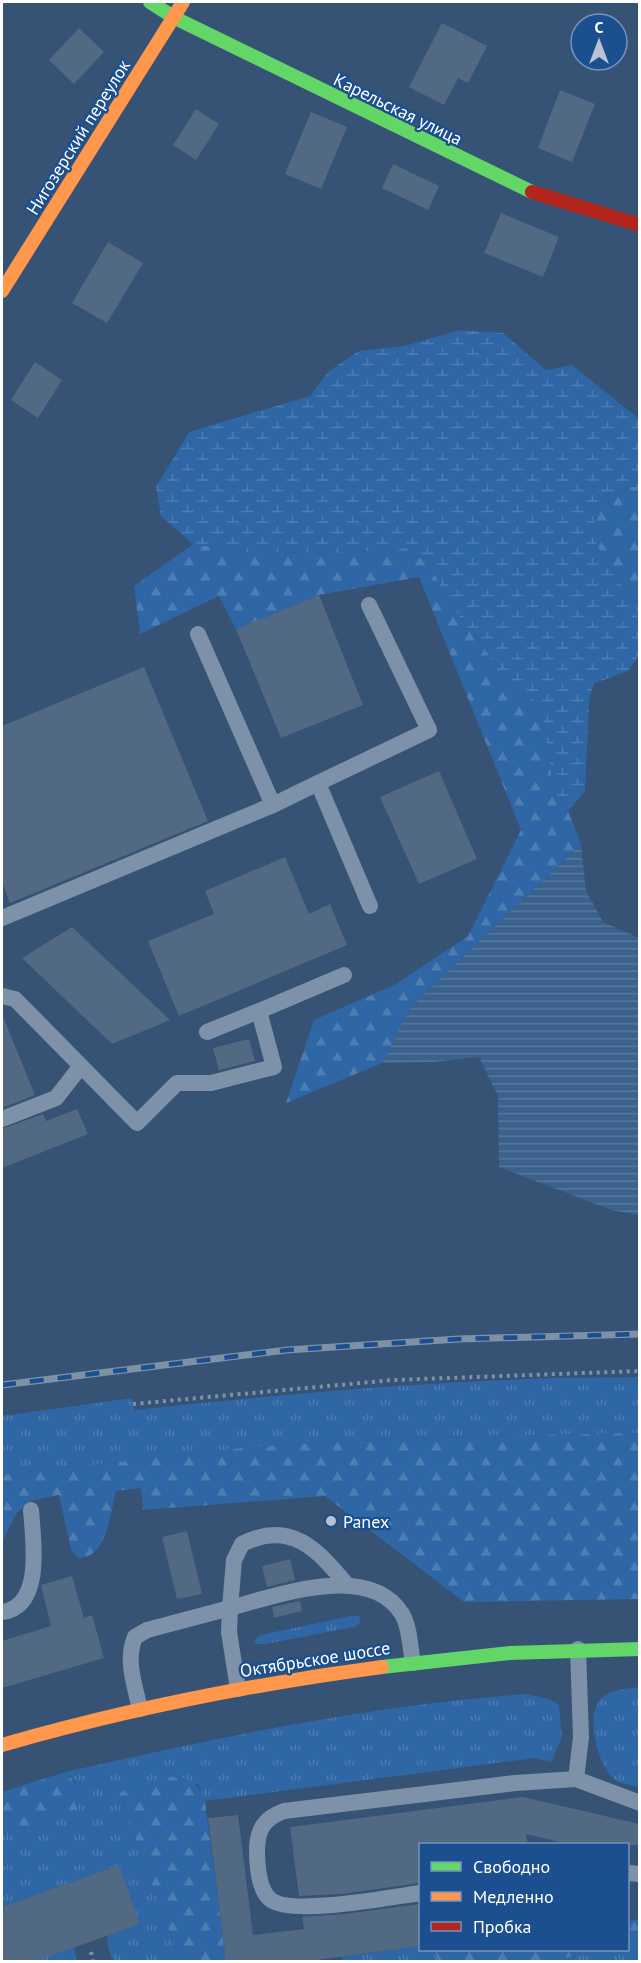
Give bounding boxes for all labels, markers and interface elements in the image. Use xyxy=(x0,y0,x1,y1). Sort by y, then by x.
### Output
north arrow xyxy=(569,12,629,72)
text: С xyxy=(595,17,604,37)
street label: Нигозерский переулок xyxy=(21,55,135,219)
street label: Карельская улица xyxy=(330,68,466,150)
place label: Panex xyxy=(343,1510,389,1533)
marker: Panex xyxy=(324,1514,338,1528)
street label: Октябрьское шоссе xyxy=(238,1636,392,1682)
legend xyxy=(419,1843,629,1951)
text: Свободно xyxy=(473,1855,550,1878)
text: Медленно xyxy=(473,1885,554,1908)
text: Пробка xyxy=(473,1915,531,1938)

